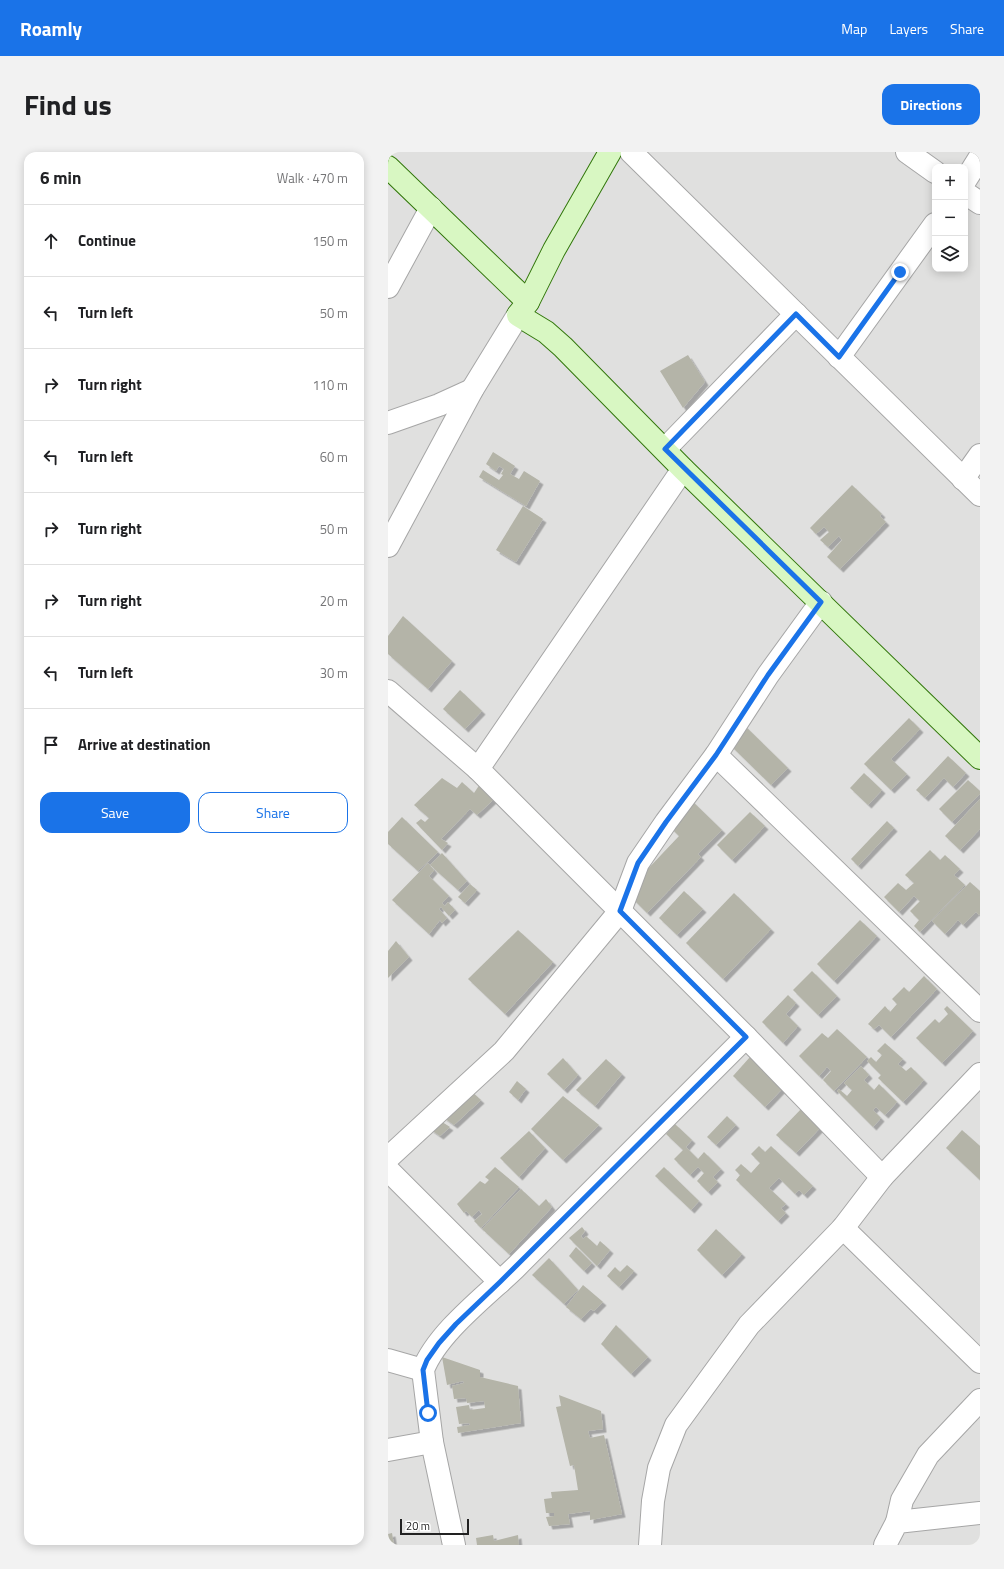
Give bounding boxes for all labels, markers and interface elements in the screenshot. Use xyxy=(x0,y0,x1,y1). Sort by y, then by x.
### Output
text: Roamly xyxy=(20,14,82,43)
text: Map xyxy=(841,18,867,39)
text: Layers xyxy=(889,18,928,39)
text: Share xyxy=(950,18,984,39)
text: Find us xyxy=(24,83,112,126)
button: Directions xyxy=(882,84,980,125)
map controls xyxy=(932,164,968,272)
button: + xyxy=(932,164,968,200)
text: 6 min xyxy=(40,165,81,191)
text: Walk · 470 m xyxy=(277,168,348,188)
button: − xyxy=(932,200,968,236)
text: Continue xyxy=(78,229,136,252)
icon: ahead xyxy=(40,230,62,252)
text: 150 m xyxy=(312,231,348,251)
button: layers xyxy=(932,236,968,272)
route end xyxy=(891,263,909,281)
text: Turn left xyxy=(78,301,133,324)
icon: left xyxy=(40,302,62,324)
text: 50 m xyxy=(320,303,348,323)
text: Turn right xyxy=(78,373,142,396)
icon: right xyxy=(40,374,62,396)
text: 110 m xyxy=(312,375,348,395)
text: Turn left xyxy=(78,445,133,468)
icon: left xyxy=(40,446,62,468)
text: 60 m xyxy=(320,447,348,467)
text: Turn right xyxy=(78,517,142,540)
icon: right xyxy=(40,518,62,540)
text: 50 m xyxy=(320,519,348,539)
text: Turn right xyxy=(78,589,142,612)
icon: right xyxy=(40,590,62,612)
text: 20 m xyxy=(320,591,348,611)
text: Turn left xyxy=(78,661,133,684)
icon: left xyxy=(40,662,62,684)
text: 30 m xyxy=(320,663,348,683)
text: Arrive at destination xyxy=(78,733,211,756)
icon: arrive xyxy=(40,734,62,756)
button: Save xyxy=(40,792,190,833)
button: Share xyxy=(198,792,348,833)
route start xyxy=(419,1404,437,1422)
scale bar xyxy=(400,1517,469,1536)
text: 20 m xyxy=(406,1518,430,1534)

